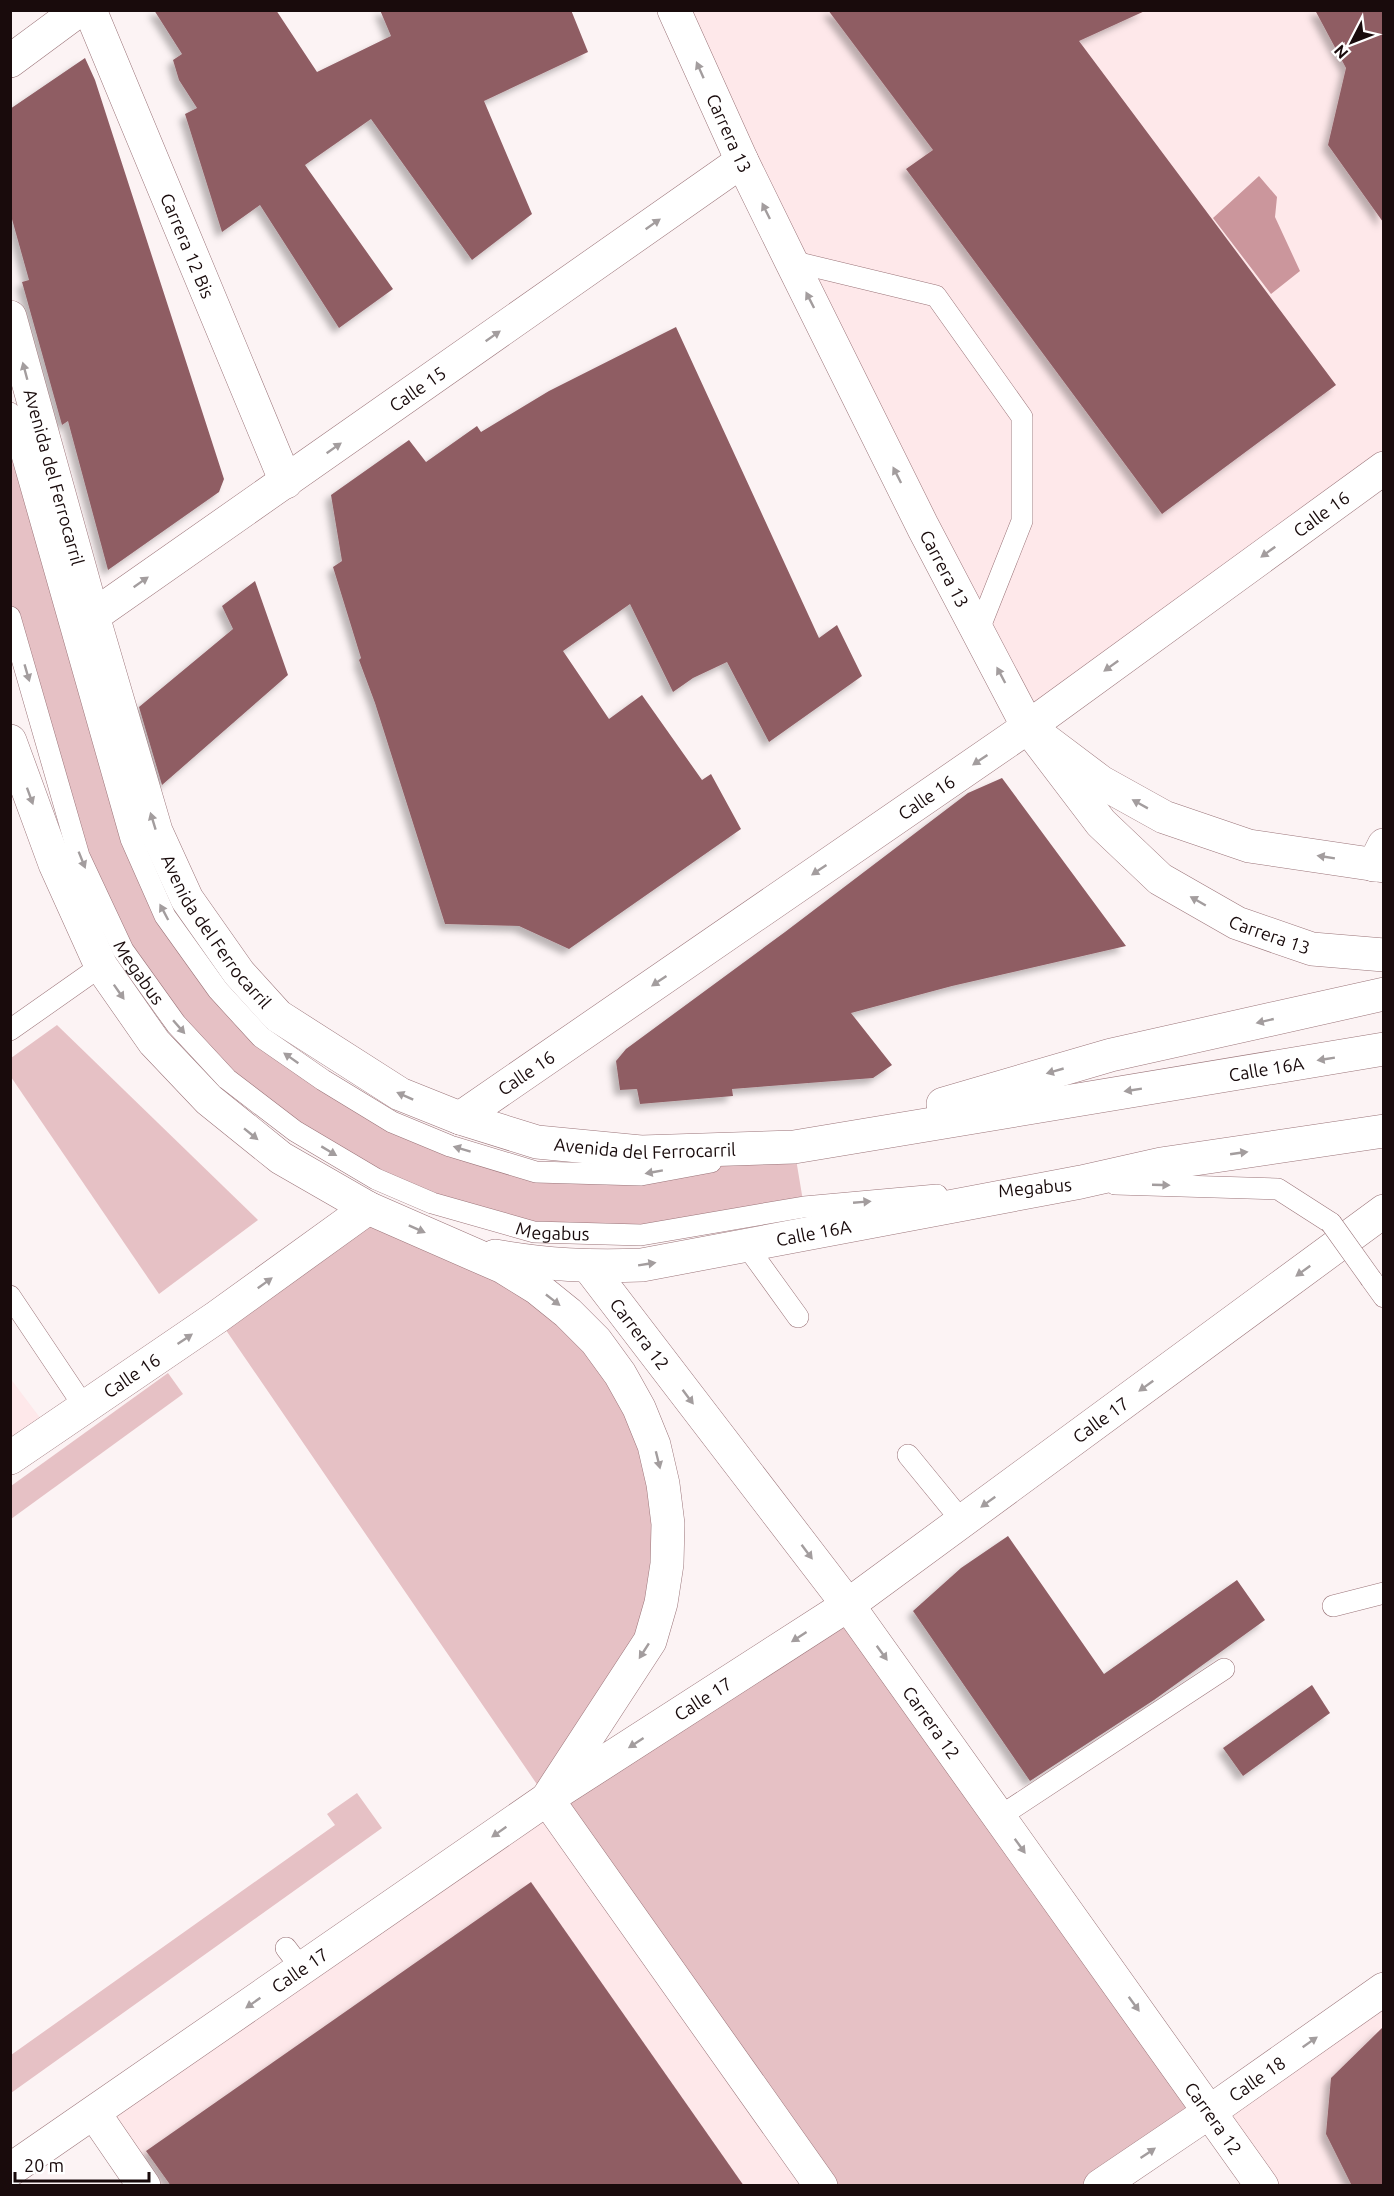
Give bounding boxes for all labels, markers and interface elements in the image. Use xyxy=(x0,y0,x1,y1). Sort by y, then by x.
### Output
north arrow xyxy=(1322,12,1382,72)
text: N xyxy=(1330,42,1352,62)
one-way arrow xyxy=(696,61,705,78)
street label: Carrera 13 xyxy=(703,90,756,176)
street label: Carrera 12 Bis xyxy=(157,190,219,301)
one-way arrow xyxy=(761,203,771,220)
one-way arrow xyxy=(644,218,660,230)
one-way arrow xyxy=(805,291,815,308)
one-way arrow xyxy=(485,330,501,342)
one-way arrow xyxy=(20,362,29,380)
street label: Calle 15 xyxy=(385,362,449,415)
street label: Avenida del Ferrocarril xyxy=(20,387,88,568)
one-way arrow xyxy=(325,442,341,454)
one-way arrow xyxy=(893,466,902,483)
street label: Calle 16 xyxy=(1289,487,1353,541)
street label: Carrera 13 xyxy=(916,527,973,611)
one-way arrow xyxy=(1261,545,1276,557)
one-way arrow xyxy=(132,576,148,588)
one-way arrow xyxy=(1103,660,1118,672)
one-way arrow xyxy=(23,664,32,682)
one-way arrow xyxy=(996,666,1006,683)
one-way arrow xyxy=(972,754,988,765)
street label: Calle 16 xyxy=(894,771,958,823)
one-way arrow xyxy=(26,787,36,805)
one-way arrow xyxy=(1131,799,1148,809)
one-way arrow xyxy=(148,812,157,830)
one-way arrow xyxy=(77,851,87,869)
street label: Avenida del Ferrocarril xyxy=(158,851,276,1012)
one-way arrow xyxy=(1316,853,1335,862)
one-way arrow xyxy=(812,864,828,876)
one-way arrow xyxy=(1190,896,1207,906)
one-way arrow xyxy=(160,904,169,921)
street label: Carrera 13 xyxy=(1225,911,1313,958)
street label: Megabus xyxy=(110,937,169,1008)
one-way arrow xyxy=(651,975,667,987)
one-way arrow xyxy=(113,983,125,999)
one-way arrow xyxy=(1256,1016,1274,1026)
one-way arrow xyxy=(173,1019,186,1035)
street label: Calle 16 xyxy=(494,1046,558,1099)
one-way arrow xyxy=(284,1052,300,1064)
street label: Calle 16A xyxy=(1227,1052,1306,1085)
one-way arrow xyxy=(1316,1054,1335,1063)
one-way arrow xyxy=(1046,1067,1064,1076)
one-way arrow xyxy=(1124,1086,1143,1095)
one-way arrow xyxy=(396,1091,414,1101)
one-way arrow xyxy=(244,1127,259,1139)
street label: Avenida del Ferrocarril xyxy=(553,1134,736,1162)
one-way arrow xyxy=(453,1144,471,1154)
one-way arrow xyxy=(321,1146,337,1157)
one-way arrow xyxy=(1230,1148,1249,1157)
one-way arrow xyxy=(644,1168,663,1177)
street label: Megabus xyxy=(997,1174,1073,1200)
one-way arrow xyxy=(1152,1181,1171,1190)
one-way arrow xyxy=(853,1197,872,1207)
street label: Calle 16A xyxy=(774,1216,853,1249)
street label: Megabus xyxy=(514,1217,590,1244)
one-way arrow xyxy=(408,1225,426,1234)
one-way arrow xyxy=(638,1259,657,1268)
one-way arrow xyxy=(1295,1265,1311,1277)
one-way arrow xyxy=(256,1277,272,1289)
one-way arrow xyxy=(545,1294,560,1306)
street label: Carrera 12 xyxy=(606,1294,674,1373)
one-way arrow xyxy=(176,1333,192,1345)
street label: Calle 16 xyxy=(99,1349,164,1402)
one-way arrow xyxy=(1138,1380,1153,1392)
one-way arrow xyxy=(682,1389,694,1404)
street label: Calle 17 xyxy=(1069,1392,1132,1447)
one-way arrow xyxy=(653,1451,663,1470)
one-way arrow xyxy=(981,1496,997,1508)
one-way arrow xyxy=(801,1543,813,1559)
one-way arrow xyxy=(791,1631,807,1642)
one-way arrow xyxy=(638,1642,649,1659)
one-way arrow xyxy=(876,1644,888,1660)
street label: Calle 17 xyxy=(670,1673,735,1724)
street label: Carrera 12 xyxy=(899,1682,964,1763)
one-way arrow xyxy=(628,1738,644,1749)
one-way arrow xyxy=(492,1826,508,1838)
one-way arrow xyxy=(1014,1837,1026,1853)
street label: Calle 17 xyxy=(268,1943,332,1996)
one-way arrow xyxy=(1128,1996,1140,2012)
one-way arrow xyxy=(245,1997,261,2008)
one-way arrow xyxy=(1302,2036,1317,2048)
street label: Calle 18 xyxy=(1225,2052,1289,2105)
street label: Carrera 12 xyxy=(1181,2078,1246,2158)
scale bar xyxy=(15,2145,148,2183)
one-way arrow xyxy=(1140,2147,1156,2159)
text: 20 m xyxy=(24,2155,64,2175)

